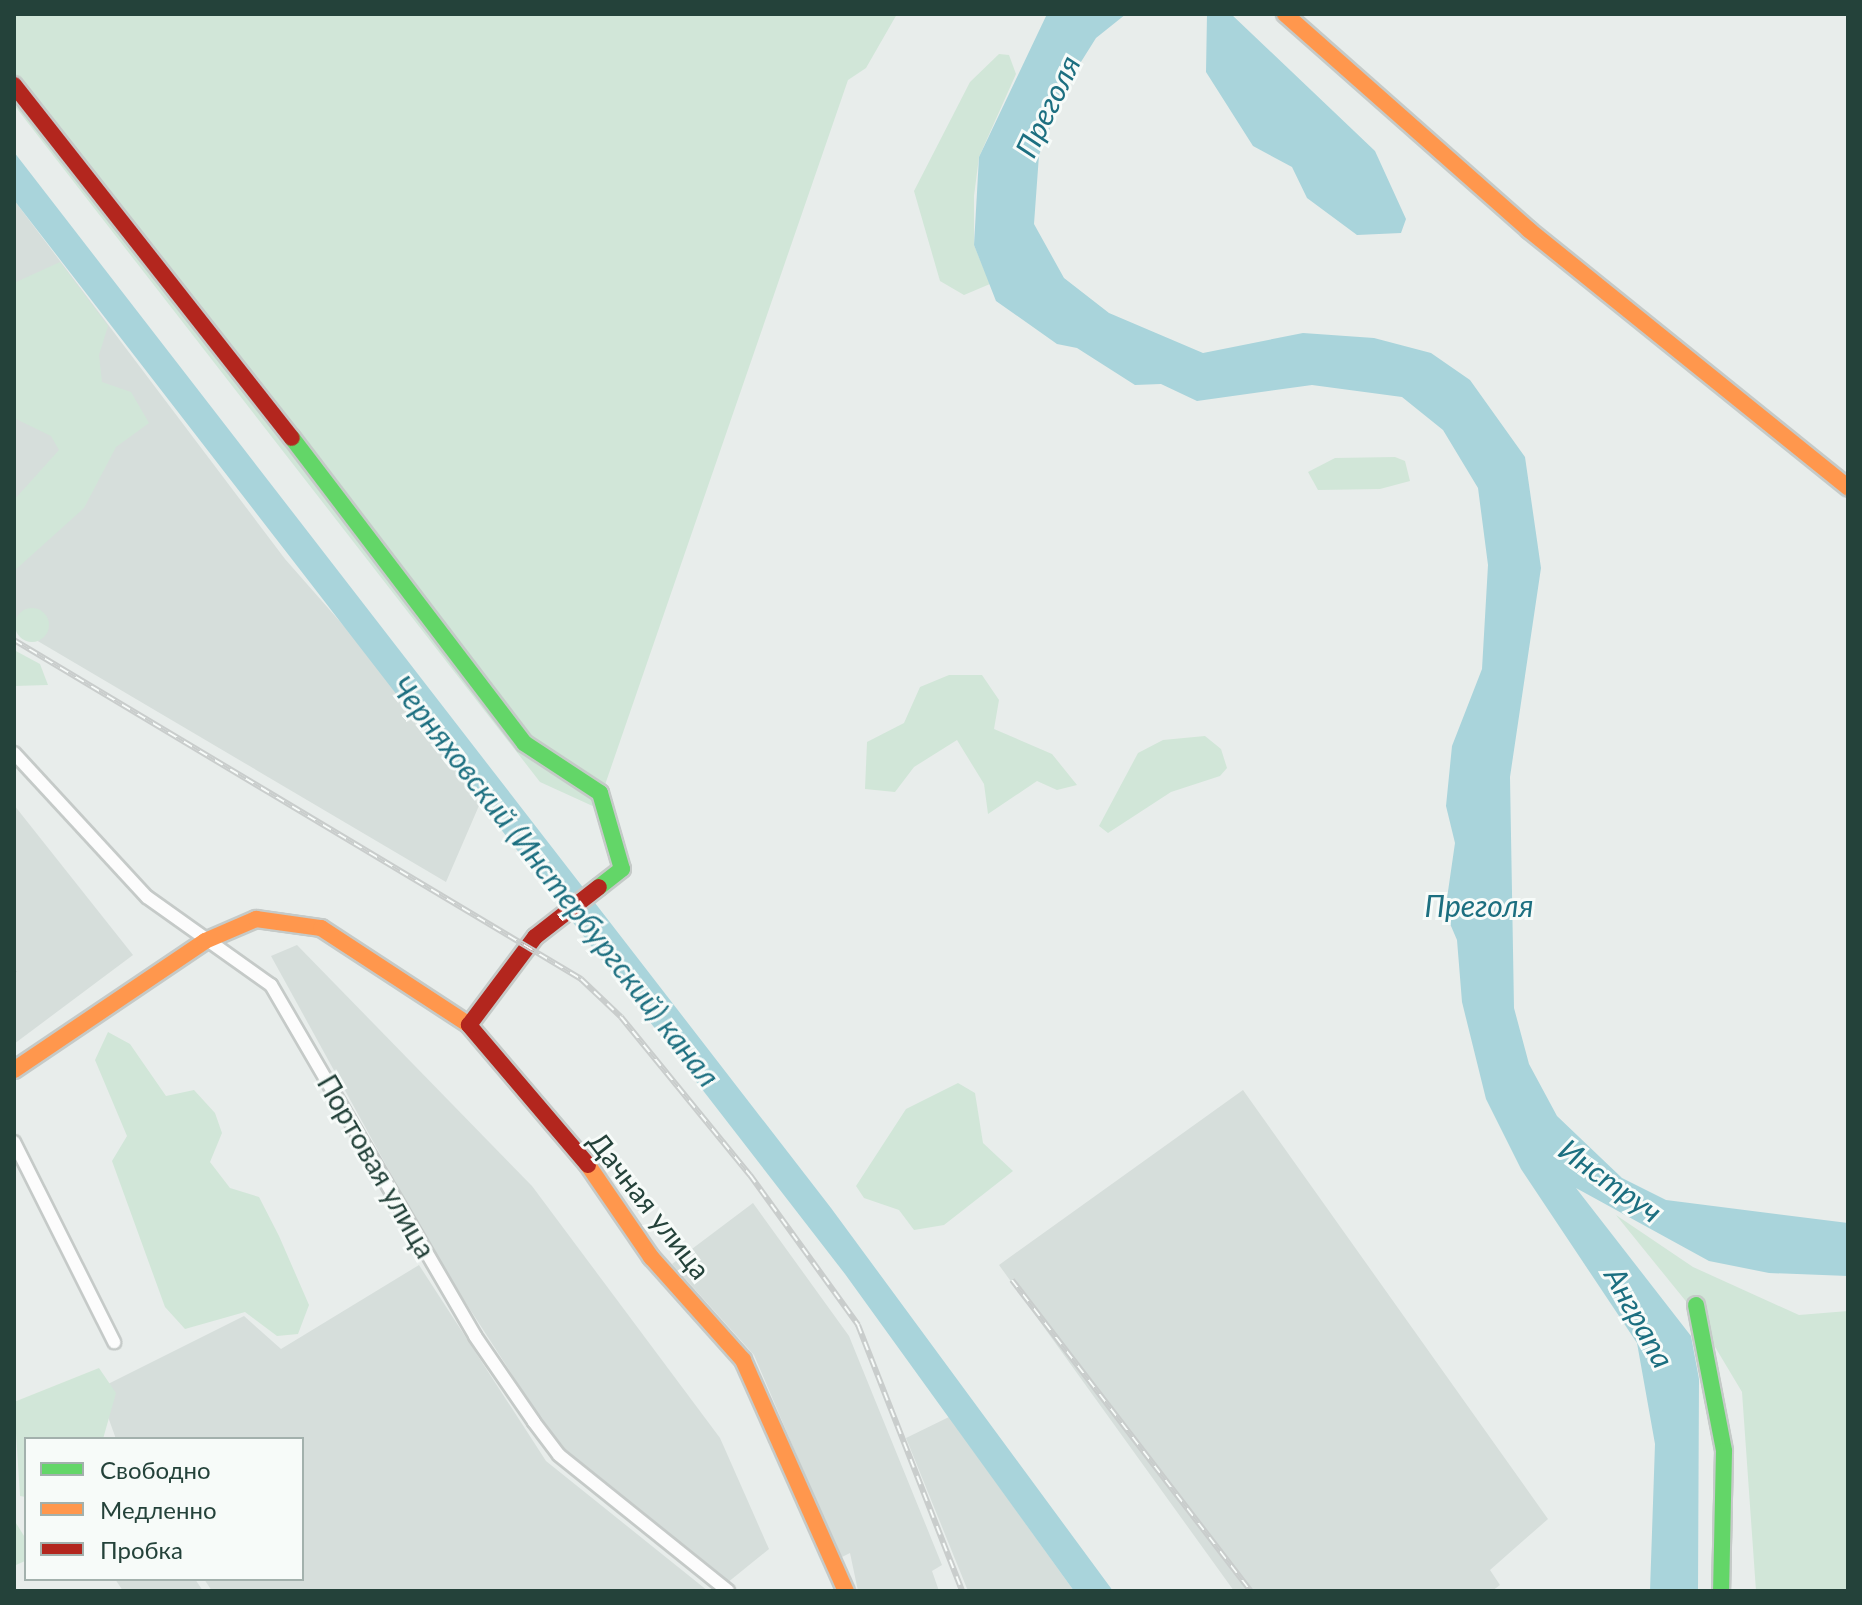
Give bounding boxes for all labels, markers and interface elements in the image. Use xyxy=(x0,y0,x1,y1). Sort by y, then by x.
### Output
water label: Преголя xyxy=(1007,49,1087,163)
water label: Черняховский (Инстербургский) канал xyxy=(385,669,727,1093)
water label: Преголя xyxy=(1425,887,1533,923)
street label: Портовая улица xyxy=(311,1068,443,1264)
street label: Дачная улица xyxy=(582,1125,718,1285)
water label: Инструч xyxy=(1553,1131,1669,1229)
water label: Анграпа xyxy=(1598,1260,1682,1374)
legend xyxy=(24,1437,304,1581)
text: Свободно xyxy=(100,1455,211,1484)
text: Медленно xyxy=(100,1495,217,1524)
text: Пробка xyxy=(100,1535,183,1564)

